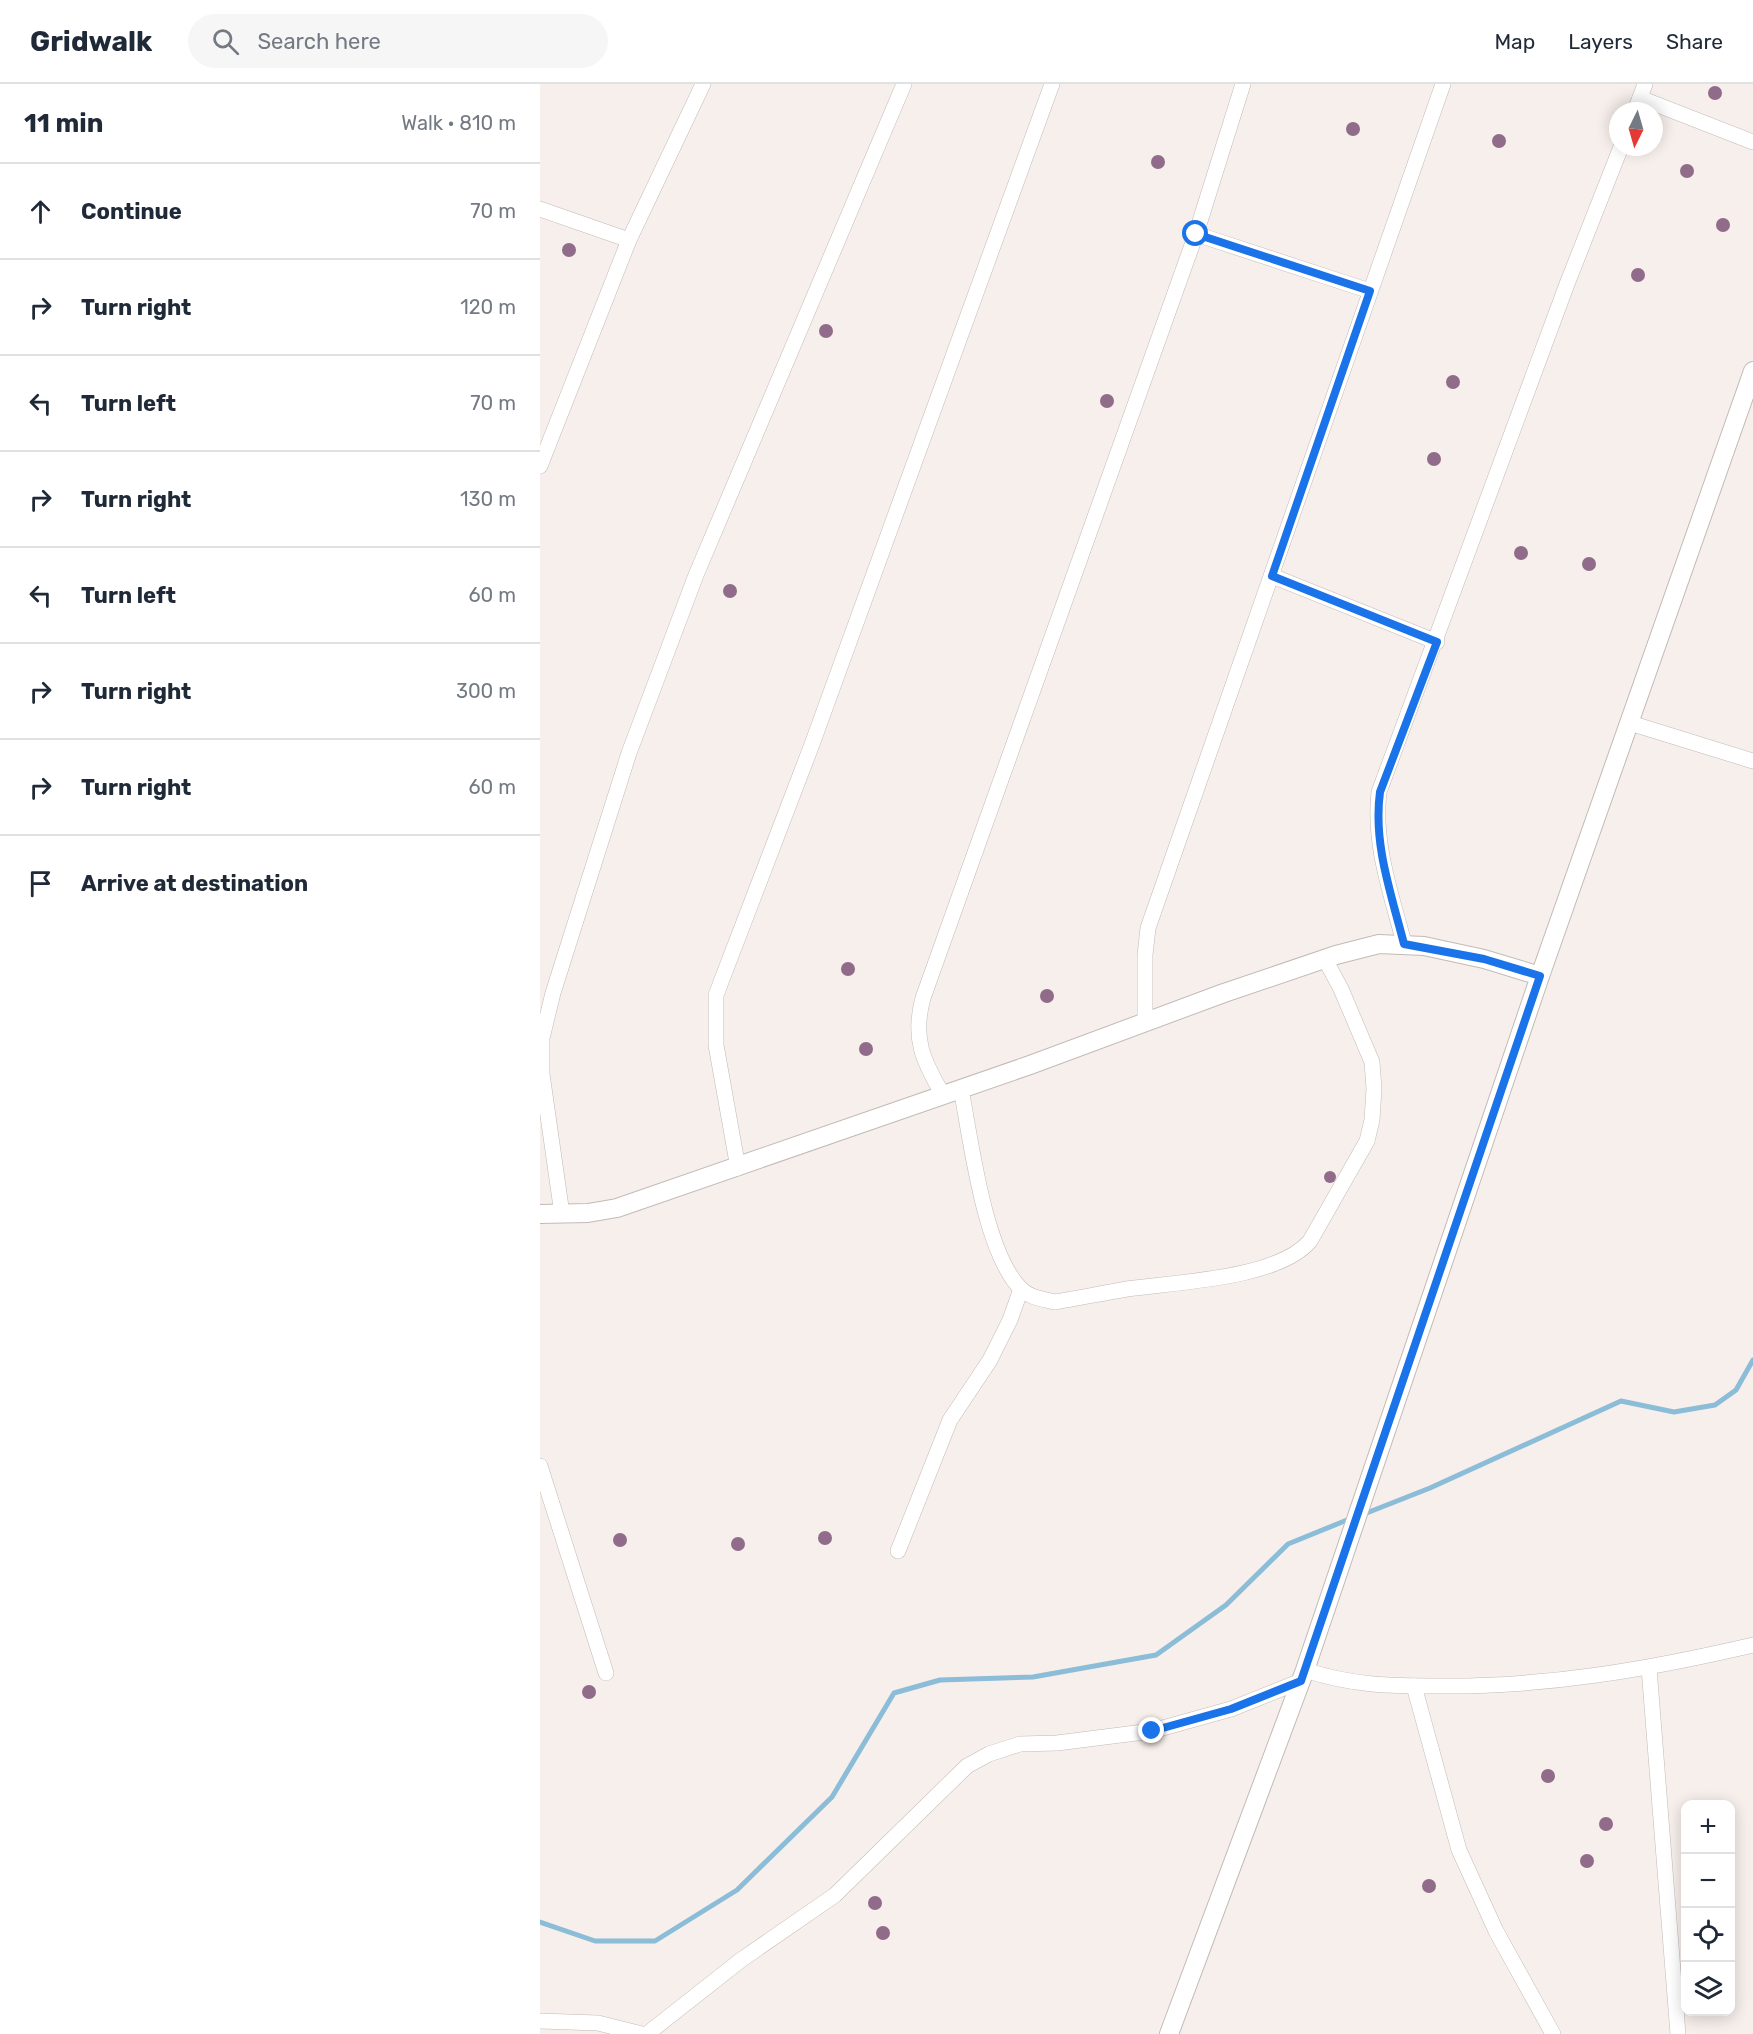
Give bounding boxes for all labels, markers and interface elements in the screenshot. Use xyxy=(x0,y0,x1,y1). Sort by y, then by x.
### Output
search box xyxy=(188,14,608,68)
text: Gridwalk xyxy=(30,25,152,58)
icon: search xyxy=(209,25,242,58)
text: Search here xyxy=(257,28,381,55)
text: Map xyxy=(1494,29,1535,54)
text: Layers xyxy=(1568,29,1633,54)
text: Share xyxy=(1666,29,1723,54)
north arrow xyxy=(1609,102,1663,156)
text: 11 min xyxy=(24,108,103,139)
text: Walk · 810 m xyxy=(401,111,516,135)
icon: ahead xyxy=(24,195,57,228)
text: Continue xyxy=(81,198,182,225)
text: 70 m xyxy=(470,199,516,223)
route start xyxy=(1182,220,1208,246)
icon: right xyxy=(24,291,57,324)
text: Turn right xyxy=(81,294,191,321)
text: 120 m xyxy=(460,295,516,319)
icon: left xyxy=(24,387,57,420)
text: Turn left xyxy=(81,390,176,417)
text: 70 m xyxy=(470,391,516,415)
icon: right xyxy=(24,483,57,516)
text: Turn right xyxy=(81,486,191,513)
text: 130 m xyxy=(460,487,516,511)
icon: left xyxy=(24,579,57,612)
text: Turn left xyxy=(81,582,176,609)
text: 60 m xyxy=(469,583,516,607)
icon: right xyxy=(24,675,57,708)
text: Turn right xyxy=(81,678,191,705)
text: 300 m xyxy=(456,679,516,703)
icon: right xyxy=(24,771,57,804)
text: Turn right xyxy=(81,774,191,801)
text: 60 m xyxy=(469,775,516,799)
icon: arrive xyxy=(24,867,57,900)
text: Arrive at destination xyxy=(81,870,308,897)
route end xyxy=(1138,1717,1164,1743)
map controls xyxy=(1681,1800,1735,2016)
button: + xyxy=(1681,1800,1735,1854)
button: − xyxy=(1681,1854,1735,1908)
button: locate xyxy=(1681,1908,1735,1962)
button: layers xyxy=(1681,1962,1735,2016)

